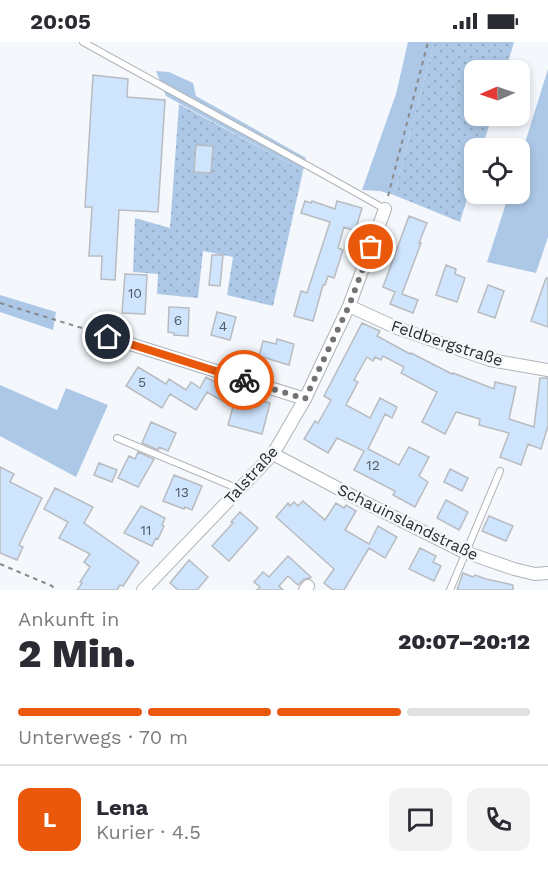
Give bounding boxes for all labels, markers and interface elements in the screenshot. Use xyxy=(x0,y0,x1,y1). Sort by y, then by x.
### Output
text: 20:05 xyxy=(30,9,91,34)
north arrow xyxy=(464,60,530,126)
map controls xyxy=(464,60,530,204)
button: locate xyxy=(464,138,530,204)
pin xyxy=(345,221,396,272)
icon: bag xyxy=(354,230,387,263)
house number: 10 xyxy=(128,285,142,301)
pin xyxy=(82,311,133,362)
house number: 6 xyxy=(174,312,182,328)
street label: Feldbergstraße xyxy=(389,316,505,370)
house number: 4 xyxy=(219,318,227,334)
icon: home xyxy=(91,320,124,353)
courier xyxy=(214,350,274,410)
icon: bike xyxy=(228,364,261,397)
house number: 5 xyxy=(138,374,146,390)
street label: Talstraße xyxy=(220,442,282,508)
house number: 12 xyxy=(366,457,380,473)
street label: Schauinslandstraße xyxy=(335,480,481,564)
house number: 13 xyxy=(175,484,189,500)
house number: 11 xyxy=(141,522,151,538)
text: Ankunft in xyxy=(18,607,119,631)
text: 20:07–20:12 xyxy=(398,629,530,654)
text: 2 Min. xyxy=(18,631,136,676)
text: Unterwegs · 70 m xyxy=(18,725,188,749)
button: chat xyxy=(389,788,452,851)
button: phone xyxy=(467,788,530,851)
text: Lena xyxy=(96,795,148,820)
text: L xyxy=(43,807,56,832)
text: Kurier · 4.5 xyxy=(96,820,201,844)

